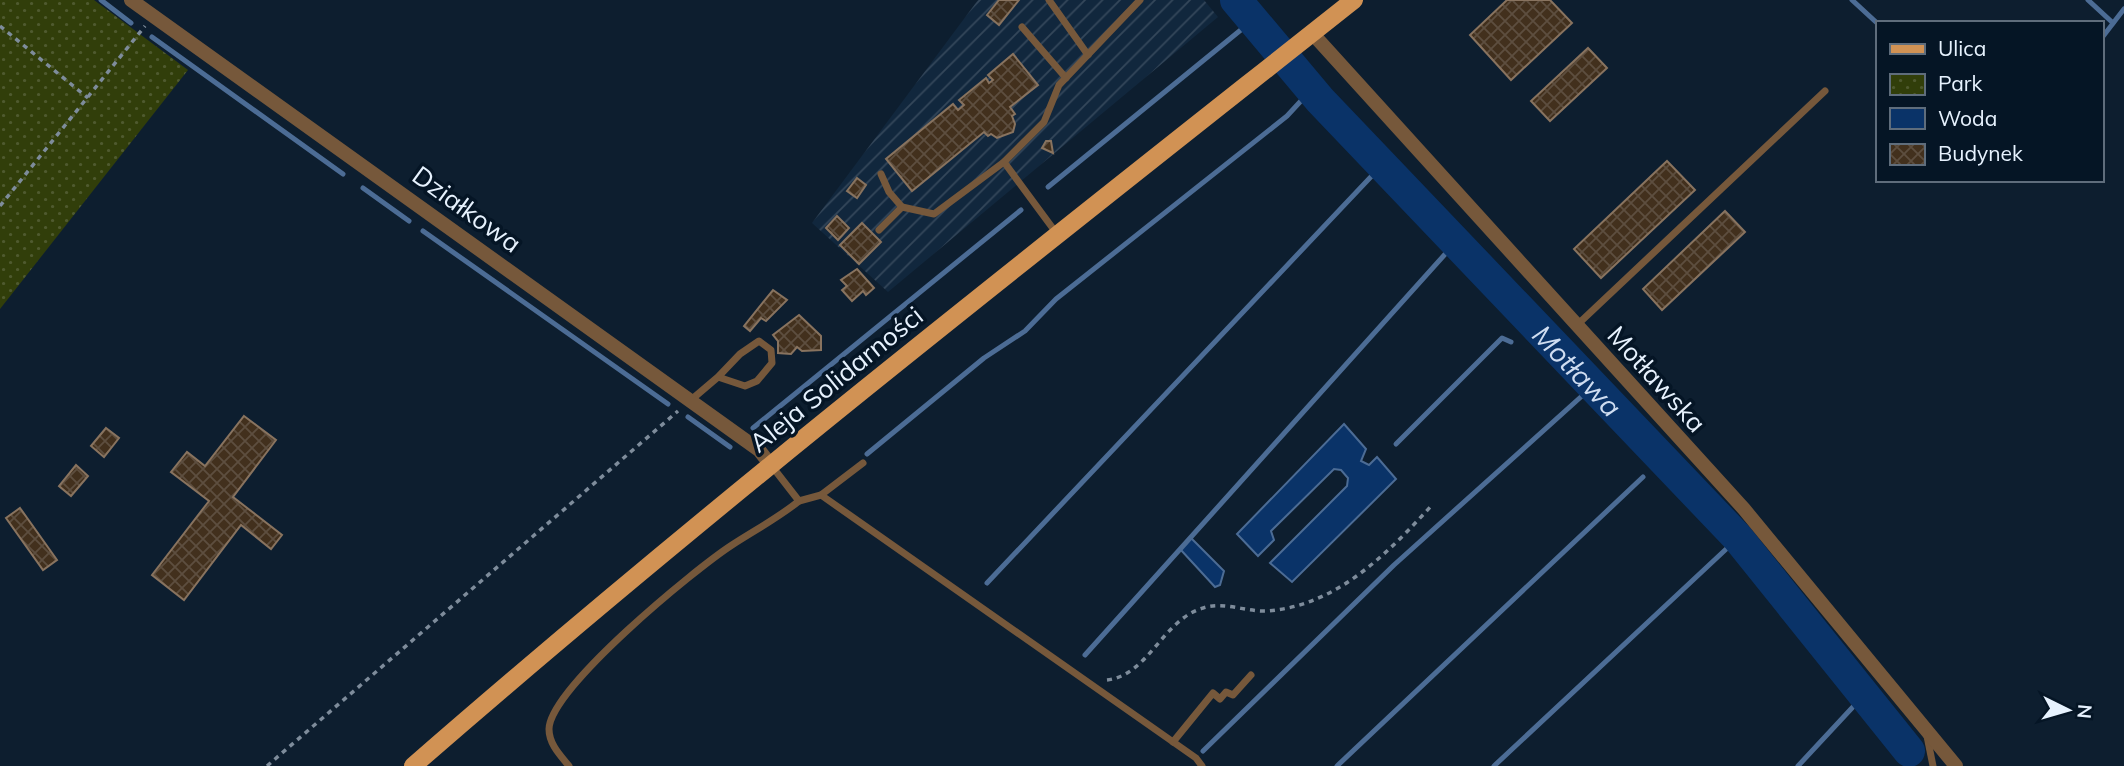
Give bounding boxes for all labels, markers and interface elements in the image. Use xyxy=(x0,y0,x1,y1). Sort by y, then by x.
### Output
legend xyxy=(1876,21,2103,182)
text: Ulica xyxy=(1938,35,1986,61)
text: Park xyxy=(1938,70,1982,96)
text: Woda xyxy=(1938,105,1997,131)
text: Budynek xyxy=(1938,140,2023,166)
street label: Działkowa xyxy=(406,158,528,260)
street label: Aleja Solidarności xyxy=(742,299,930,459)
water label: Motława xyxy=(1526,317,1630,423)
street label: Motławska xyxy=(1601,319,1713,439)
north arrow xyxy=(2033,675,2103,745)
text: N xyxy=(2072,703,2098,720)

